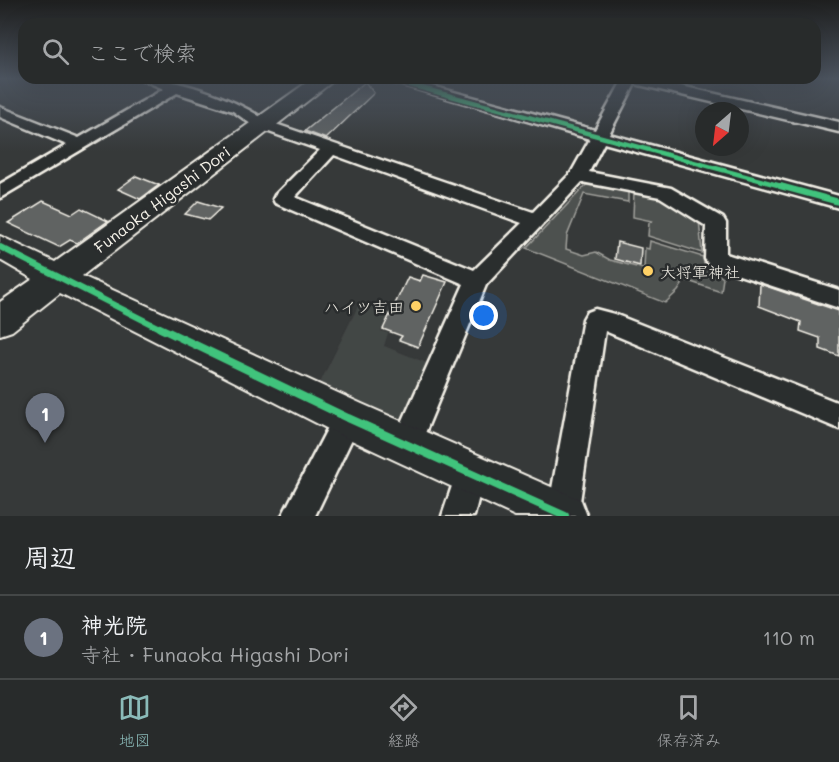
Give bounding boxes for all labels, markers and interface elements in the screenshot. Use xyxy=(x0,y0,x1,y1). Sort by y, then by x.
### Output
search box xyxy=(18,18,821,84)
icon: search xyxy=(39,35,72,68)
text: ここで検索 xyxy=(87,38,197,67)
north arrow xyxy=(695,102,749,156)
street label: Funaoka Higashi Dori xyxy=(90,141,234,257)
place label: 大将軍神社 xyxy=(660,261,740,282)
marker: 大将軍神社 xyxy=(641,264,655,278)
place label: ハイツ吉田 xyxy=(324,296,404,317)
marker: ハイツ吉田 xyxy=(409,299,423,313)
your location xyxy=(469,301,498,330)
pin: 1 xyxy=(26,394,64,443)
text: 周辺 xyxy=(24,540,76,574)
text: 神光院 xyxy=(81,610,147,639)
text: 1 xyxy=(39,624,48,650)
text: 110 m xyxy=(762,624,815,650)
text: 寺社 · Funaoka Higashi Dori xyxy=(81,641,349,667)
tab: 地図 xyxy=(118,691,151,751)
tab: 経路 xyxy=(387,691,420,751)
tab: 保存済み xyxy=(657,691,721,751)

